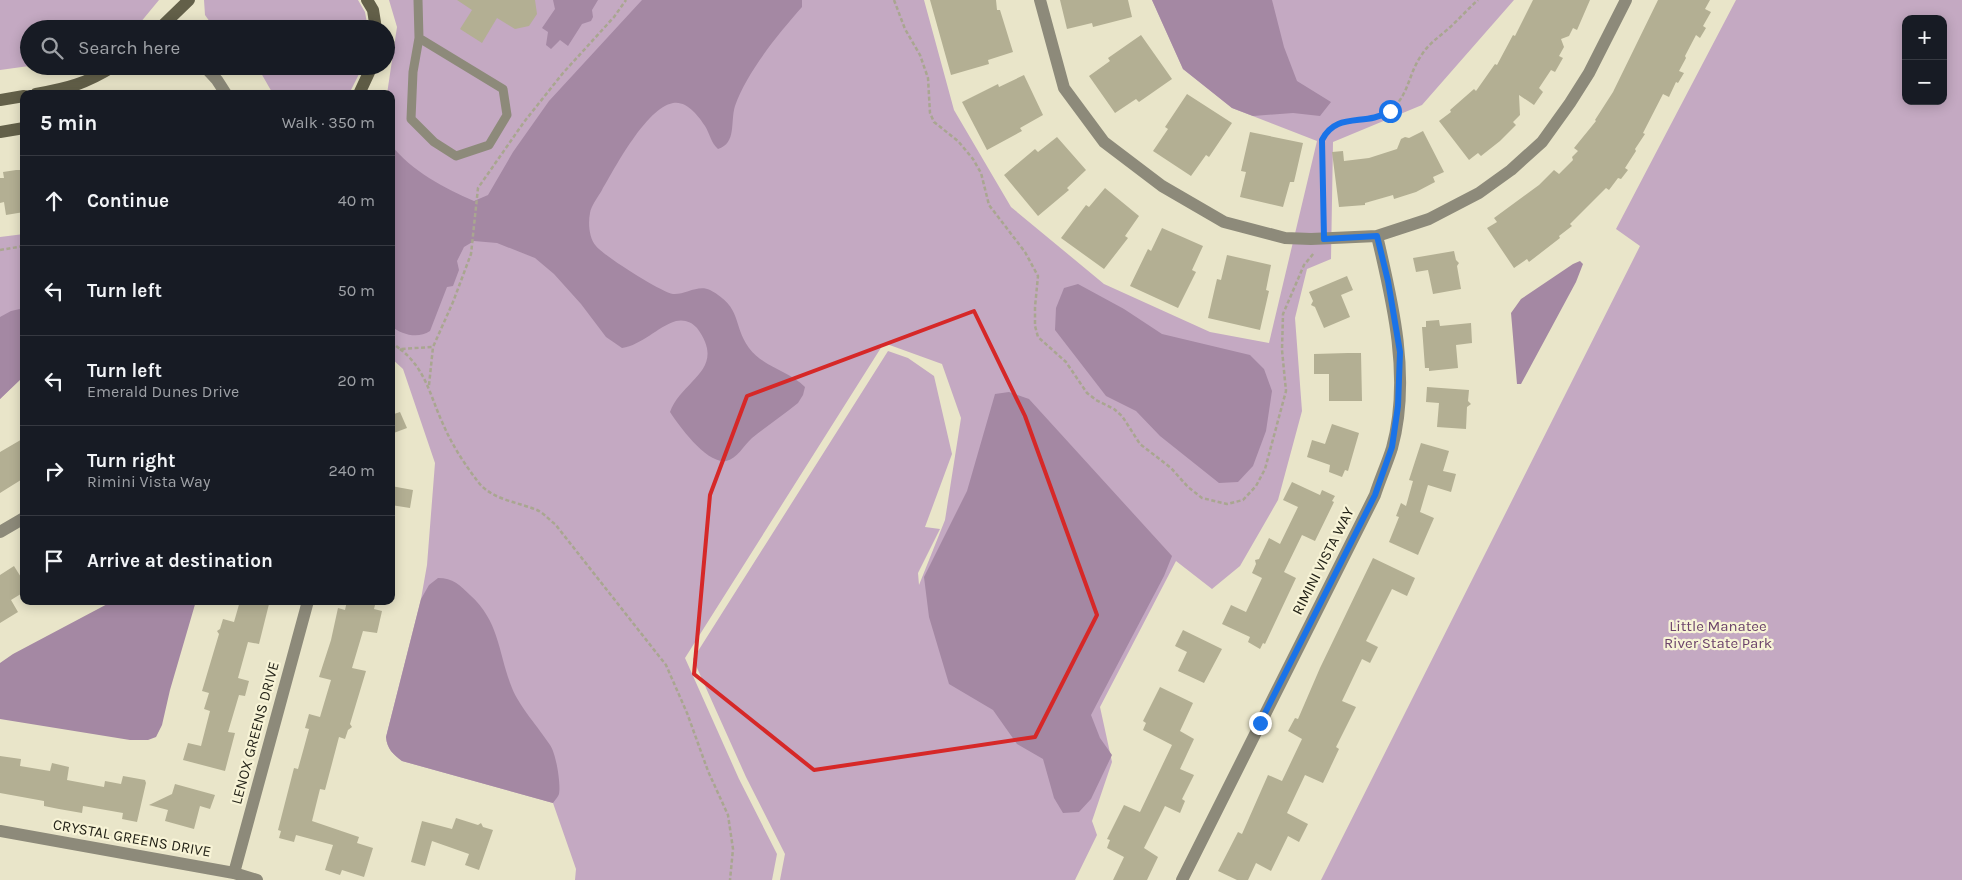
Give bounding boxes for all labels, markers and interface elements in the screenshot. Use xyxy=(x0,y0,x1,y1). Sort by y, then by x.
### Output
map controls xyxy=(1902,15,1947,105)
button: + xyxy=(1902,15,1947,60)
search box xyxy=(20,20,395,75)
icon: search xyxy=(38,34,66,62)
text: Search here xyxy=(78,37,180,59)
button: − xyxy=(1902,60,1947,105)
route start xyxy=(1379,100,1402,123)
text: 5 min xyxy=(40,111,97,135)
text: Walk · 350 m xyxy=(282,113,375,132)
icon: ahead xyxy=(40,187,68,215)
text: Continue xyxy=(87,190,169,212)
text: 40 m xyxy=(338,191,375,210)
icon: left xyxy=(40,277,68,305)
text: Turn left xyxy=(87,280,162,302)
text: 50 m xyxy=(338,281,375,300)
text: Turn left xyxy=(87,360,162,382)
icon: left xyxy=(40,367,68,395)
text: 20 m xyxy=(337,371,375,390)
text: Emerald Dunes Drive xyxy=(87,382,239,401)
text: Turn right xyxy=(87,450,176,472)
icon: right xyxy=(40,457,68,485)
text: 240 m xyxy=(329,461,375,480)
text: Rimini Vista Way xyxy=(87,472,210,491)
street label: RIMINI VISTA WAY xyxy=(1288,503,1358,618)
icon: arrive xyxy=(40,547,68,575)
text: Arrive at destination xyxy=(87,550,273,572)
park label: Little Manatee River State Park xyxy=(1664,617,1772,652)
street label: LENOX GREENS DRIVE xyxy=(227,660,283,806)
route end xyxy=(1249,712,1272,735)
street label: CRYSTAL GREENS DRIVE xyxy=(52,815,212,861)

